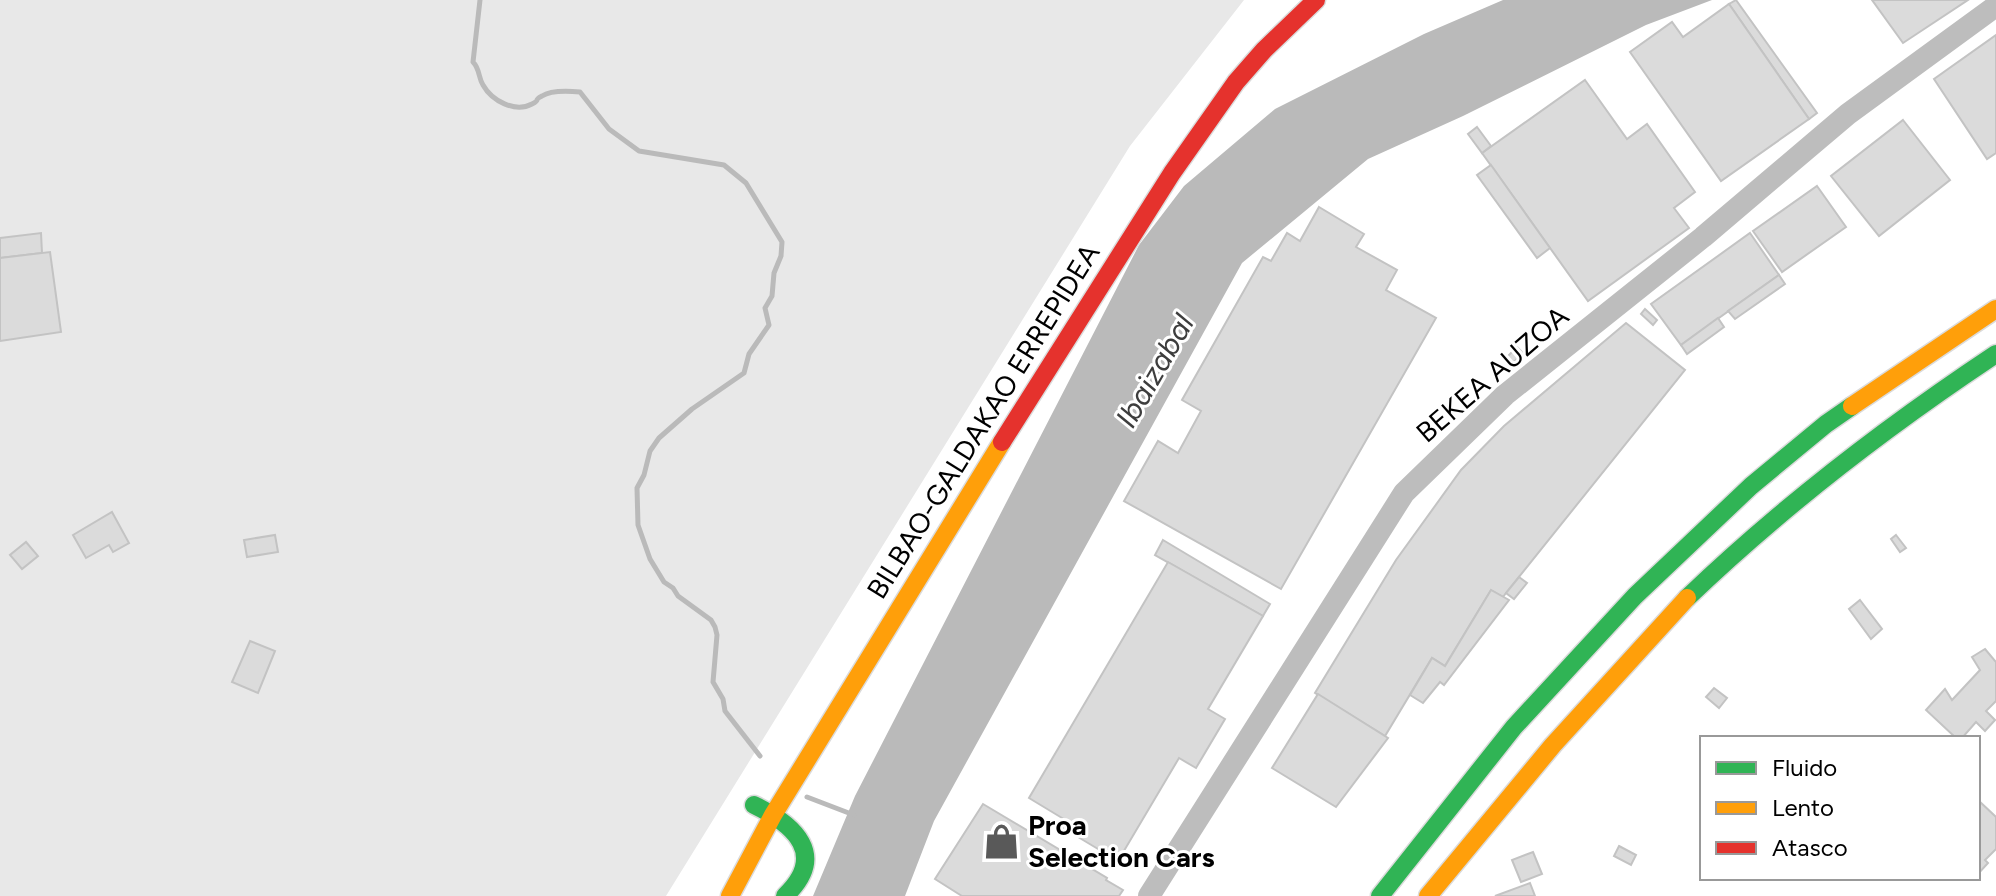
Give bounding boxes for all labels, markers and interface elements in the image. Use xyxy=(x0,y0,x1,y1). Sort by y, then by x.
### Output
street label: BILBAO-GALDAKAO ERREPIDEA xyxy=(859,237,1107,605)
street label: BEKEA AUZOA xyxy=(1409,299,1575,449)
water label: Ibaizabal xyxy=(1107,307,1202,434)
legend xyxy=(1700,736,1980,880)
text: Fluido xyxy=(1772,753,1837,782)
text: Lento xyxy=(1772,793,1834,822)
place label: Proa Selection Cars xyxy=(1028,808,1215,874)
shop icon: Proa Selection Cars xyxy=(983,822,1021,860)
text: Atasco xyxy=(1772,833,1848,862)

